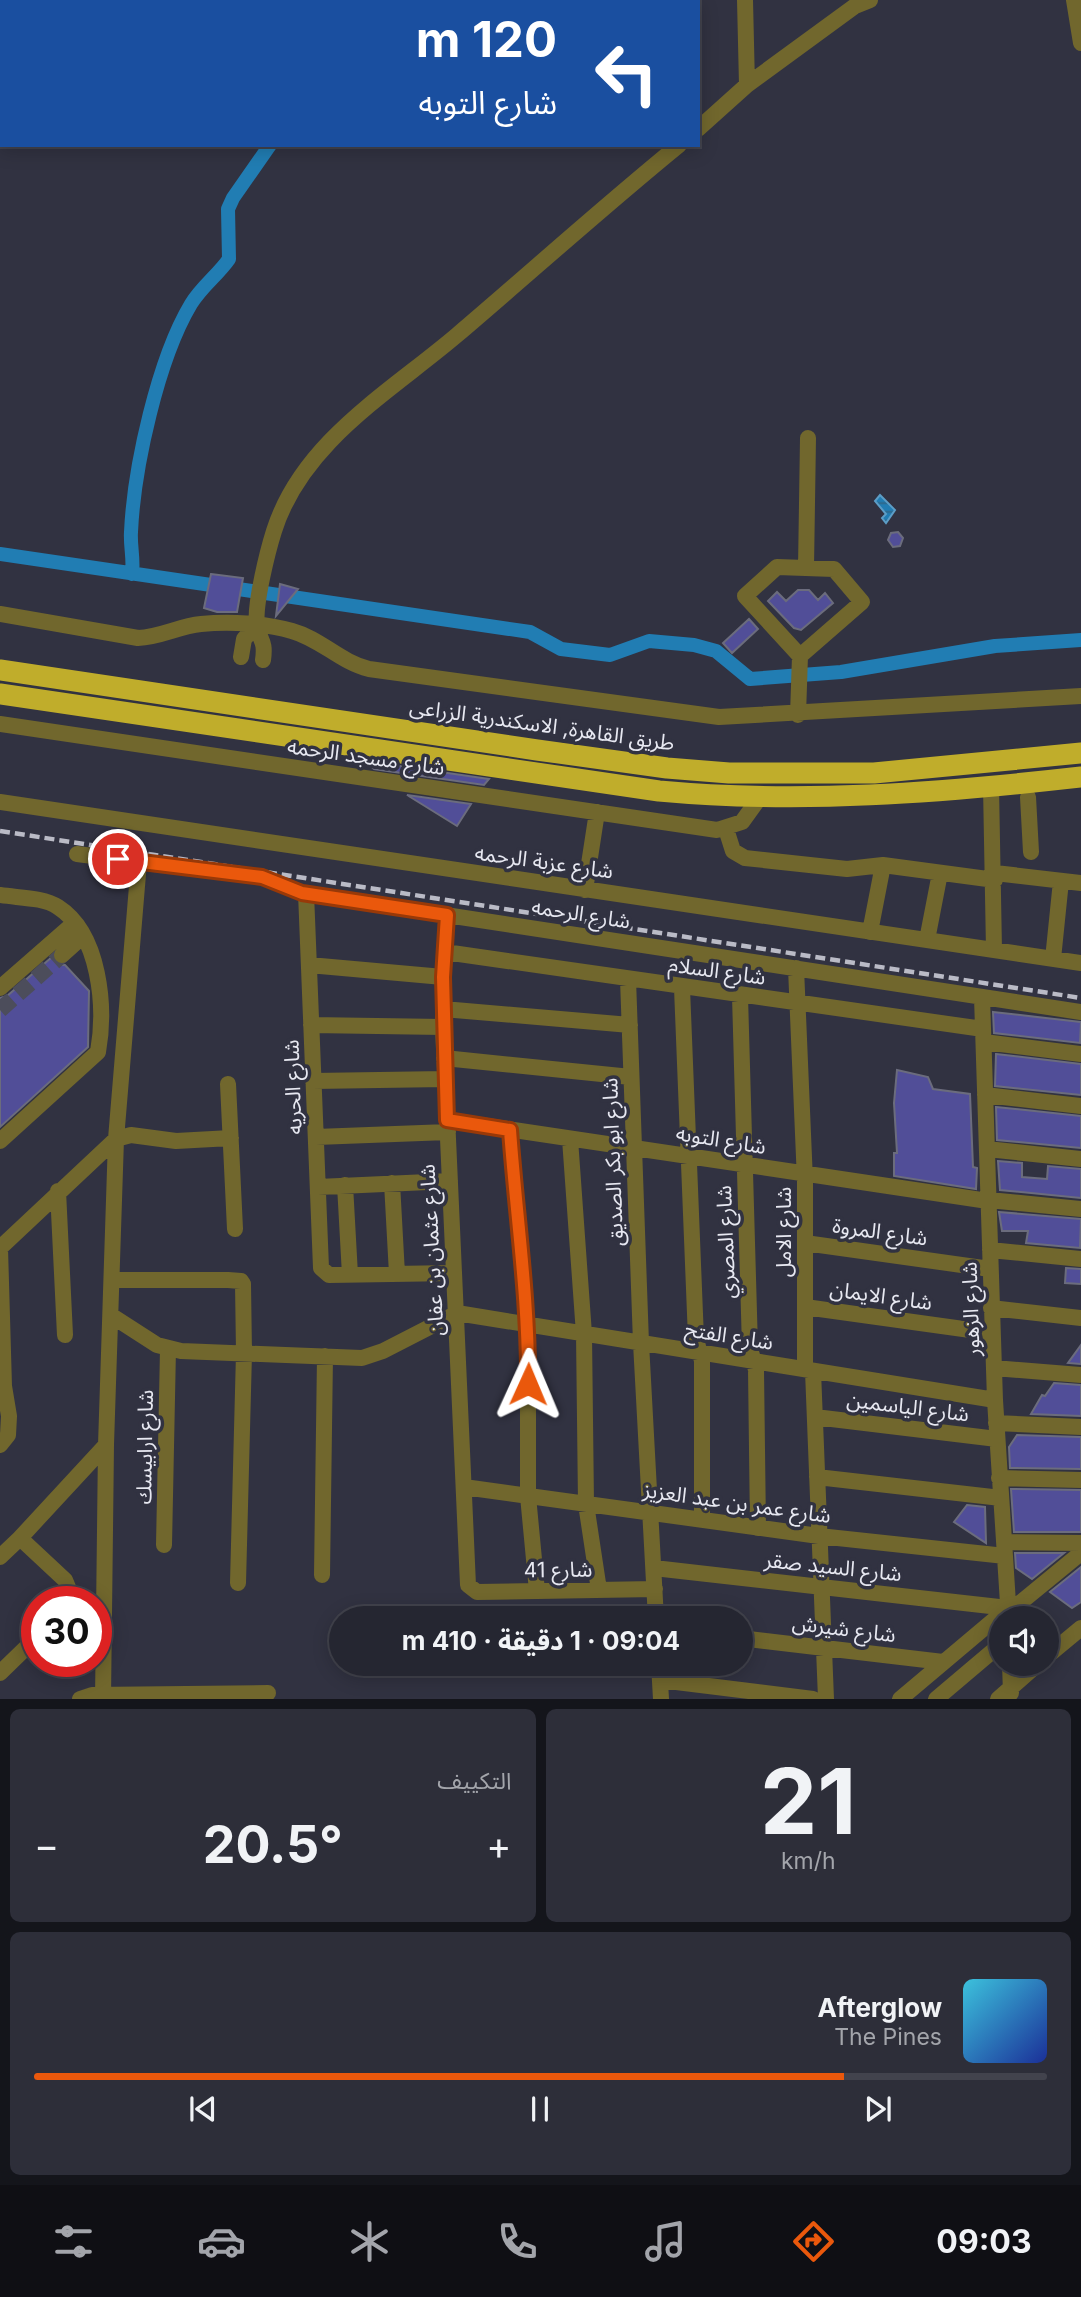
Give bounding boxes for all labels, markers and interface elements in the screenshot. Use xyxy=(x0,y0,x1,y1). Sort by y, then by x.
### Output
text: 120 m xyxy=(416,10,557,69)
icon: left xyxy=(581,28,672,119)
text: شارع التوبه xyxy=(418,83,557,122)
street label: طريق القاهرة, الاسكندرية الزراعى xyxy=(408,694,676,756)
street label: شارع مسجد الرحمه xyxy=(285,733,446,783)
pin xyxy=(88,829,148,889)
street label: شارع عزبة الرحمه xyxy=(473,839,615,887)
icon: arrive xyxy=(99,840,137,878)
street label: شارع الرحمه xyxy=(530,893,632,937)
street label: شارع السلام xyxy=(666,951,767,994)
street label: شارع الحريه xyxy=(278,1039,310,1135)
street label: شارع ابو بكر الصديق xyxy=(597,1077,631,1247)
street label: شارع التوبه xyxy=(674,1120,768,1162)
street label: شارع عثمان بن عفان xyxy=(415,1163,451,1337)
street label: شارع المصري xyxy=(711,1185,744,1299)
street label: شارع الامل xyxy=(771,1187,799,1277)
street label: شارع المروة xyxy=(831,1212,929,1254)
street label: شارع الزهور xyxy=(956,1261,988,1358)
street label: شارع الايمان xyxy=(828,1276,934,1318)
street label: شارع الفتح xyxy=(683,1316,775,1358)
position arrow xyxy=(491,1347,565,1421)
street label: شارع الياسمين xyxy=(845,1387,971,1429)
street label: شارع ارابيسك xyxy=(131,1389,161,1505)
street label: شارع عمر بن عبد العزيز xyxy=(640,1477,832,1531)
street label: شارع السيد صقر xyxy=(762,1547,903,1589)
street label: شارع 41 xyxy=(524,1556,593,1586)
speed limit sign: 30 xyxy=(21,1586,112,1677)
map controls xyxy=(989,1606,1059,1676)
button: sound xyxy=(989,1606,1059,1676)
street label: شارع شيرش xyxy=(790,1610,897,1650)
text: 09:04 · 1 دقيقة · 410 m xyxy=(402,1625,680,1656)
text: 21 xyxy=(760,1746,857,1856)
text: التكييف xyxy=(437,1767,512,1795)
text: 20.5° xyxy=(203,1813,343,1876)
text: − xyxy=(34,1822,59,1868)
text: + xyxy=(486,1822,512,1868)
text: km/h xyxy=(781,1847,836,1875)
text: Afterglow xyxy=(818,1992,942,2023)
text: The Pines xyxy=(834,2023,942,2051)
icon: previous xyxy=(184,2090,222,2128)
icon: pause xyxy=(521,2090,559,2128)
icon: next xyxy=(859,2090,897,2128)
icon: filters xyxy=(49,2217,98,2266)
icon: car xyxy=(197,2217,246,2266)
icon: climate xyxy=(345,2217,394,2266)
icon: phone xyxy=(493,2217,542,2266)
icon: music xyxy=(641,2217,690,2266)
icon: directions xyxy=(789,2217,838,2266)
text: 09:03 xyxy=(936,2222,1032,2261)

